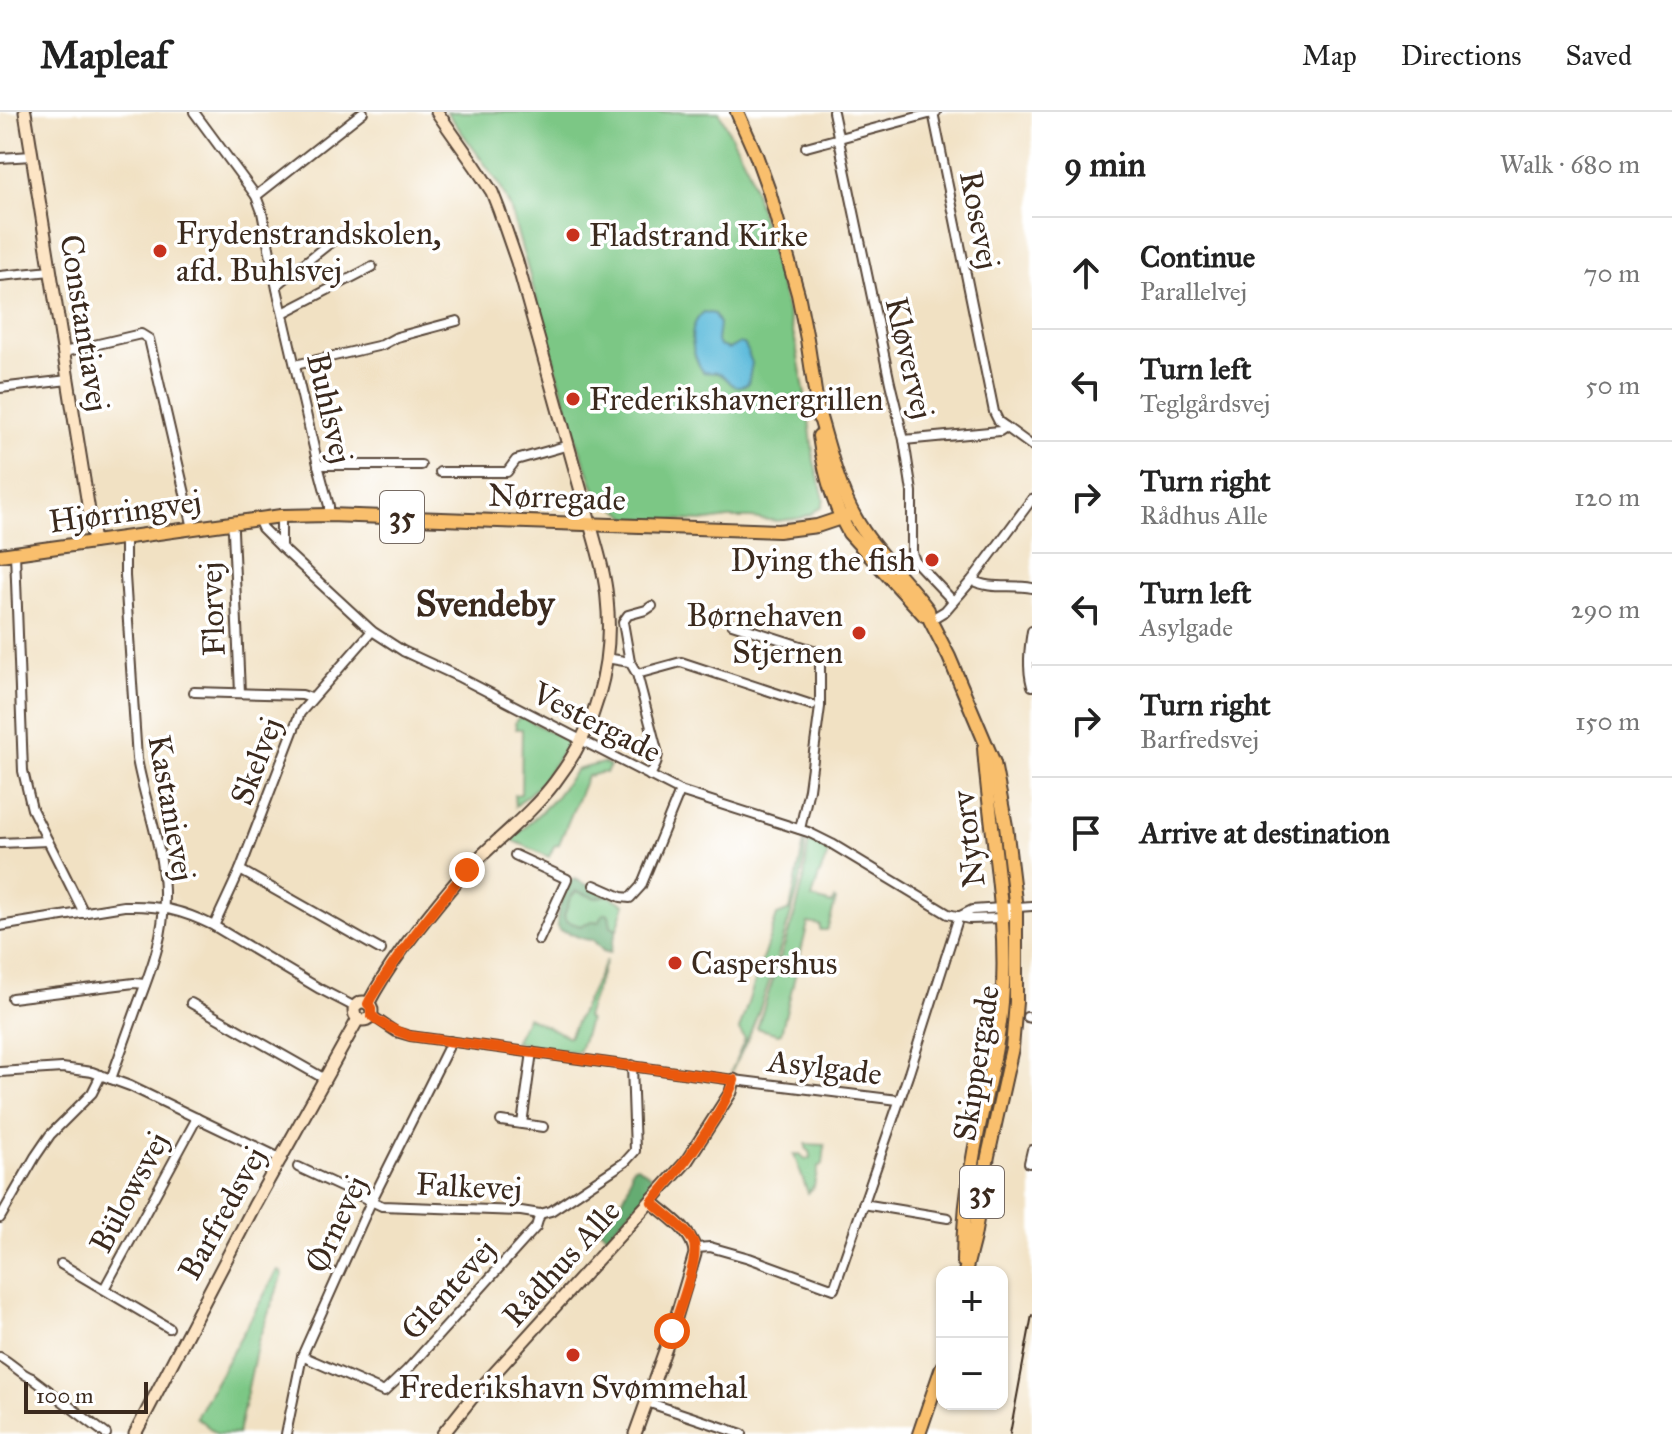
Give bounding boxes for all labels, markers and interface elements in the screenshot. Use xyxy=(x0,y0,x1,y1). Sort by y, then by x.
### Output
text: Mapleaf xyxy=(40,32,169,78)
text: Map xyxy=(1302,38,1357,73)
text: Directions xyxy=(1401,38,1522,73)
text: Saved xyxy=(1566,38,1632,73)
text: 9 min xyxy=(1064,144,1146,185)
text: Walk · 680 m xyxy=(1500,148,1640,180)
street label: Rosevej xyxy=(951,168,1008,273)
place label: Frydenstrandskolen, afd. Buhlsvej xyxy=(176,214,441,290)
place label: Fladstrand Kirke xyxy=(589,216,808,255)
marker: Fladstrand Kirke xyxy=(564,226,582,244)
street label: Constantiavej xyxy=(51,232,118,414)
text: Continue xyxy=(1140,239,1255,275)
marker: Frydenstrandskolen, afd. Buhlsvej xyxy=(151,242,169,260)
icon: ahead xyxy=(1064,251,1108,295)
text: 70 m xyxy=(1584,257,1640,289)
text: Parallelvej xyxy=(1140,275,1247,307)
street label: Kløvervej xyxy=(877,293,942,423)
street label: Buhlsvej xyxy=(298,349,361,467)
text: Turn left xyxy=(1140,351,1251,387)
icon: left xyxy=(1064,363,1108,407)
text: 50 m xyxy=(1585,369,1640,401)
place label: Frederikshavnergrillen xyxy=(589,380,884,419)
text: Teglgårdsvej xyxy=(1140,387,1270,419)
marker: Frederikshavnergrillen xyxy=(564,390,582,408)
text: Turn right xyxy=(1140,463,1271,499)
icon: right xyxy=(1064,475,1108,519)
street label: Nørregade xyxy=(487,476,627,519)
text: 120 m xyxy=(1574,481,1640,513)
street label: Hjørringvej xyxy=(46,482,204,541)
road number: 35 xyxy=(380,491,424,543)
text: Rådhus Alle xyxy=(1140,499,1268,531)
place label: Dying the fish xyxy=(731,541,916,580)
marker: Dying the fish xyxy=(923,551,941,569)
street label: Florvej xyxy=(191,561,234,657)
text: Turn left xyxy=(1140,575,1251,611)
district label: Svendeby xyxy=(416,582,555,626)
icon: left xyxy=(1064,587,1108,631)
text: 290 m xyxy=(1571,593,1640,625)
place label: Børnehaven Stjernen xyxy=(686,596,843,672)
text: Asylgade xyxy=(1140,611,1233,643)
marker: Børnehaven Stjernen xyxy=(850,624,868,642)
street label: Vestergade xyxy=(525,673,668,771)
text: Turn right xyxy=(1140,687,1271,723)
icon: right xyxy=(1064,699,1108,743)
text: 150 m xyxy=(1575,705,1640,737)
street label: Skelvej xyxy=(222,712,291,811)
text: Barfredsvej xyxy=(1140,723,1259,755)
street label: Kastanievej xyxy=(139,732,204,884)
street label: Nytorv xyxy=(943,787,994,889)
icon: arrive xyxy=(1064,811,1108,855)
text: Arrive at destination xyxy=(1140,815,1390,851)
route end xyxy=(449,852,485,888)
place label: Caspershus xyxy=(691,944,837,983)
marker: Caspershus xyxy=(666,954,684,972)
street label: Skippergade xyxy=(945,982,1008,1144)
street label: Asylgade xyxy=(764,1041,884,1094)
street label: Bülowsvej xyxy=(81,1125,178,1260)
street label: Barfredsvej xyxy=(170,1140,275,1287)
street label: Falkevej xyxy=(415,1164,523,1209)
road number: 35 xyxy=(960,1166,1004,1218)
street label: Ørnevej xyxy=(297,1169,376,1279)
street label: Rådhus Alle xyxy=(494,1192,629,1335)
street label: Glentevej xyxy=(393,1231,504,1348)
map controls xyxy=(936,1266,1008,1410)
button: + xyxy=(936,1266,1008,1338)
route start xyxy=(654,1313,690,1349)
button: − xyxy=(936,1338,1008,1410)
marker: Frederikshavn Svømmehal xyxy=(564,1346,582,1364)
place label: Frederikshavn Svømmehal xyxy=(399,1368,748,1407)
scale bar xyxy=(24,1378,148,1414)
text: 100 m xyxy=(36,1382,93,1409)

